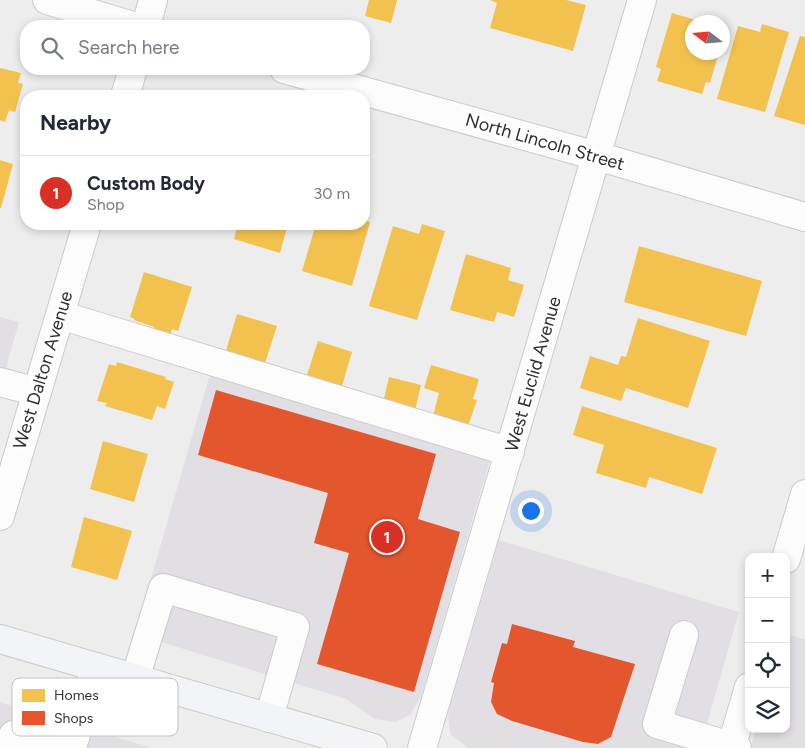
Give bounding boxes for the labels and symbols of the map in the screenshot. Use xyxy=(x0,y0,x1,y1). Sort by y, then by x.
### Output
north arrow xyxy=(685,15,730,60)
street label: North Lincoln Street xyxy=(463,109,627,175)
street label: West Dalton Avenue xyxy=(8,288,78,452)
street label: West Euclid Avenue xyxy=(500,294,566,454)
your location xyxy=(518,498,544,524)
pin: 1 xyxy=(371,518,403,556)
legend xyxy=(12,678,178,736)
text: Homes xyxy=(54,687,99,704)
text: Shops xyxy=(54,710,93,727)

